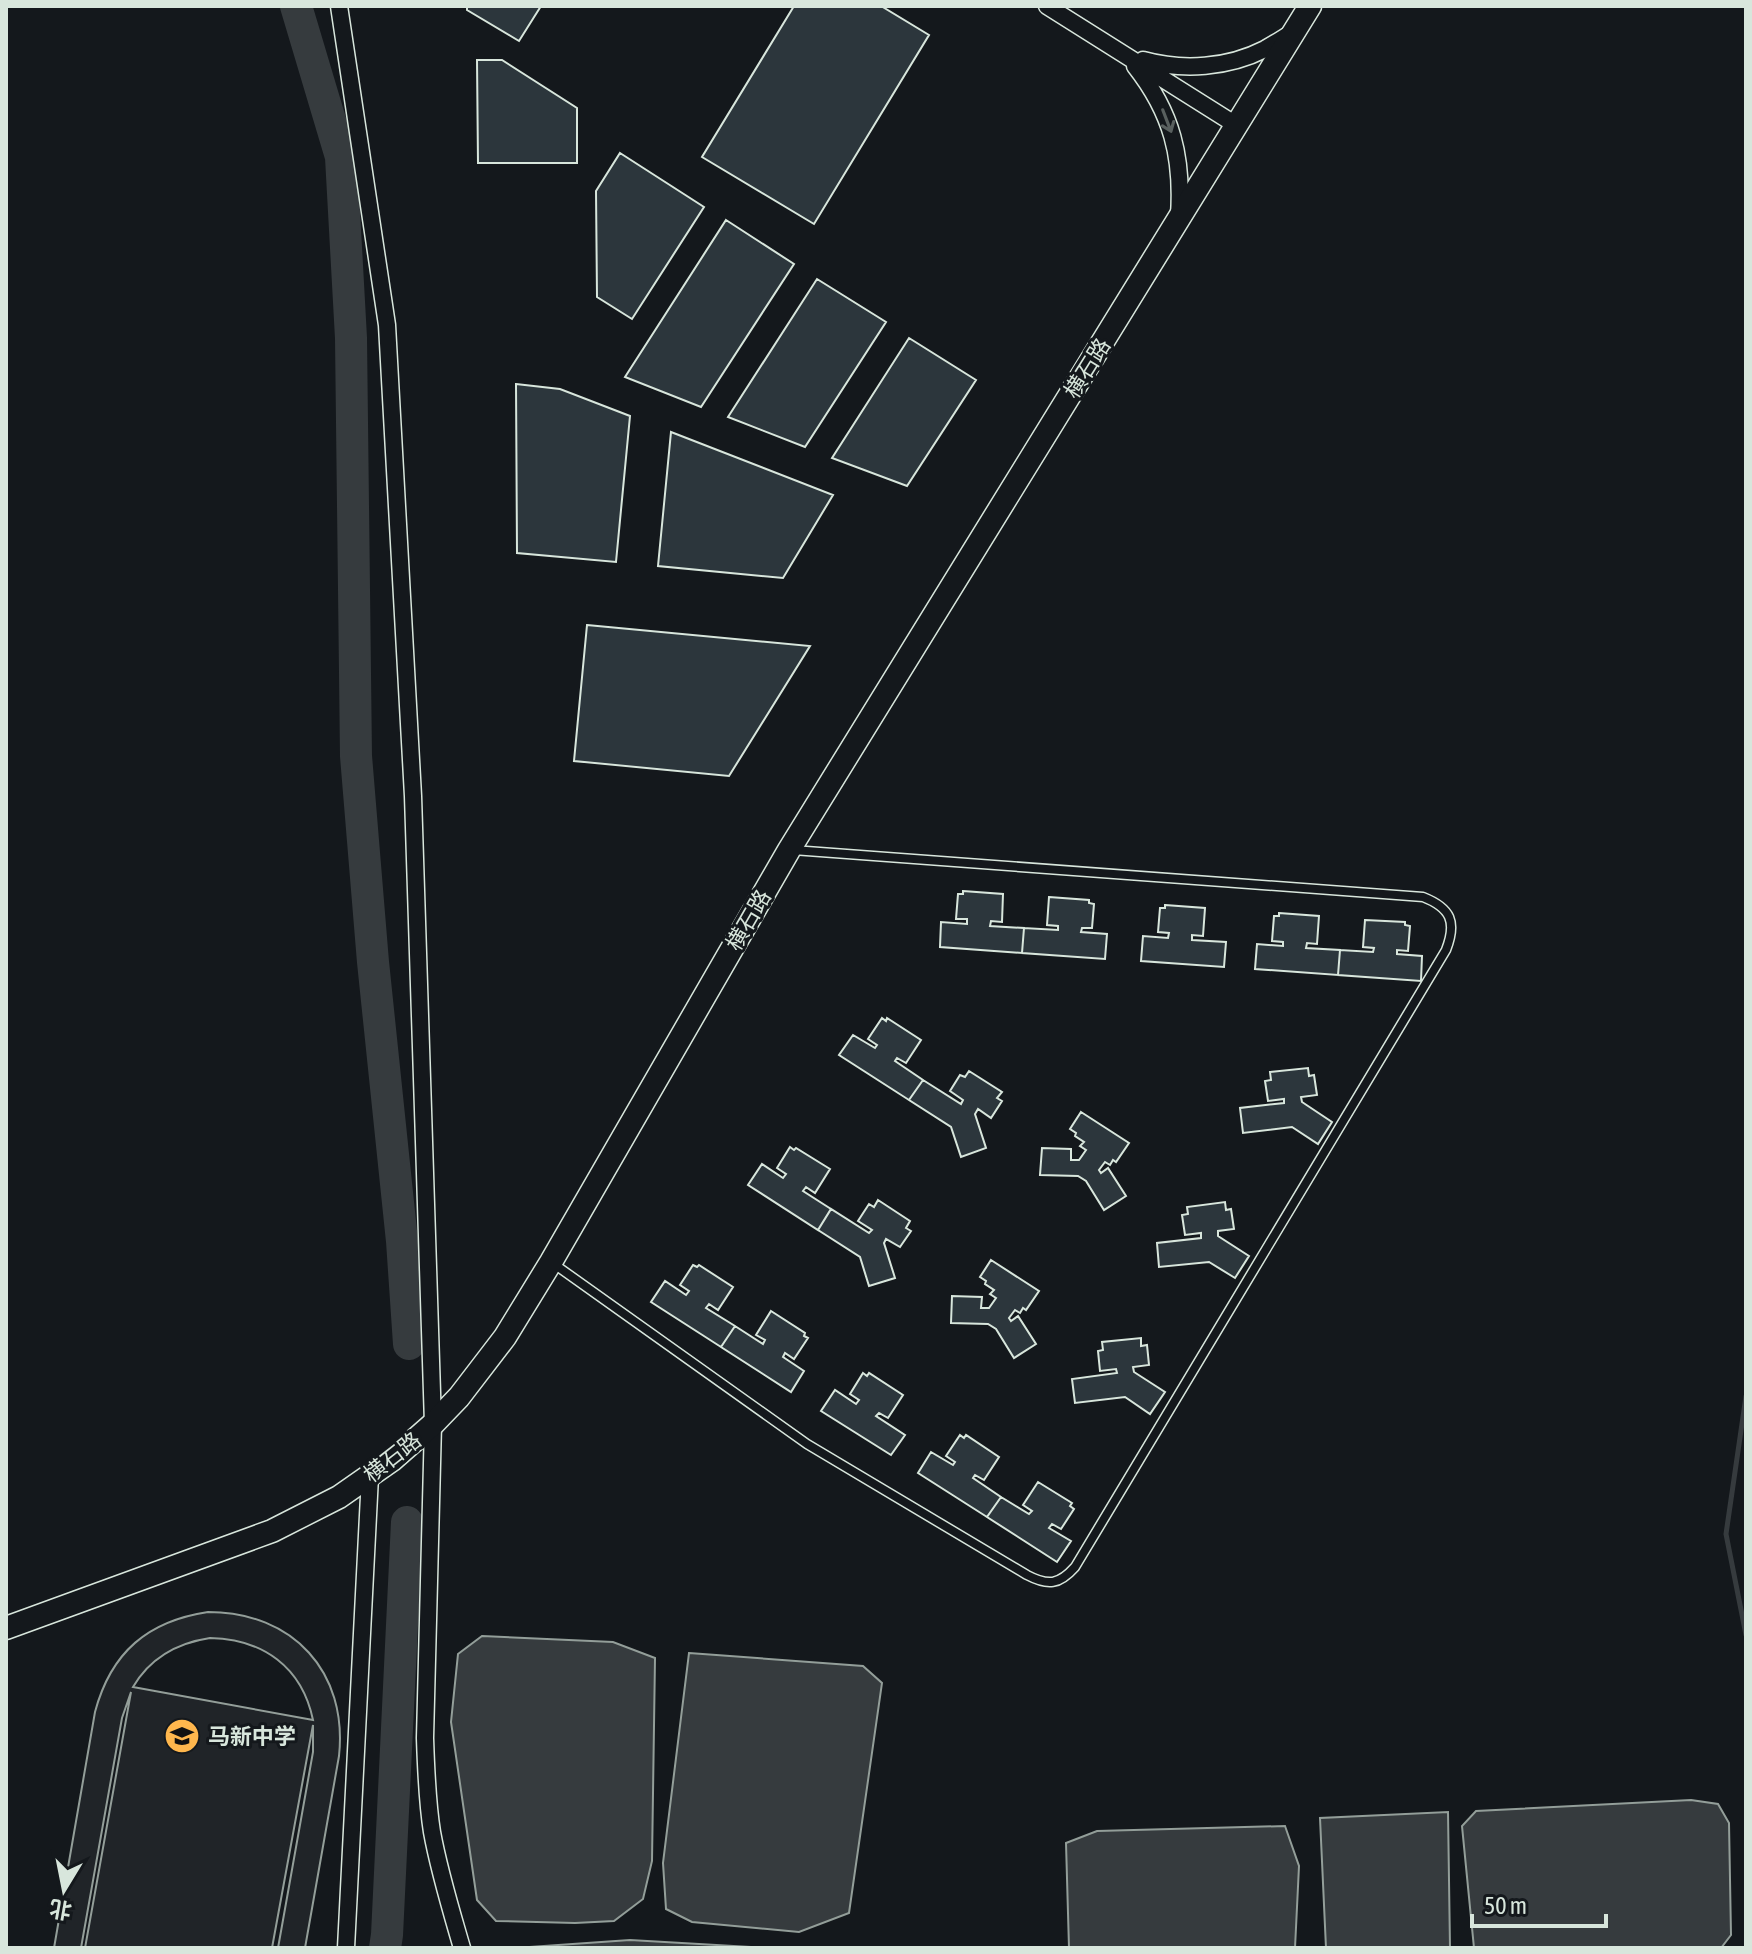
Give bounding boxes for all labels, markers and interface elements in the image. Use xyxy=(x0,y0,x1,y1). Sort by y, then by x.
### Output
one-way arrow xyxy=(1161,108,1175,133)
street label: 横石路 xyxy=(1058,333,1116,403)
street label: 横石路 xyxy=(720,885,776,955)
street label: 横石路 xyxy=(358,1426,426,1488)
school or university icon: 马新中学 xyxy=(163,1717,201,1755)
place label: 马新中学 xyxy=(208,1723,296,1749)
north arrow xyxy=(24,1850,104,1930)
scale bar xyxy=(1472,1878,1606,1928)
text: 50 m xyxy=(1484,1892,1527,1919)
text: 北 xyxy=(47,1895,74,1924)

